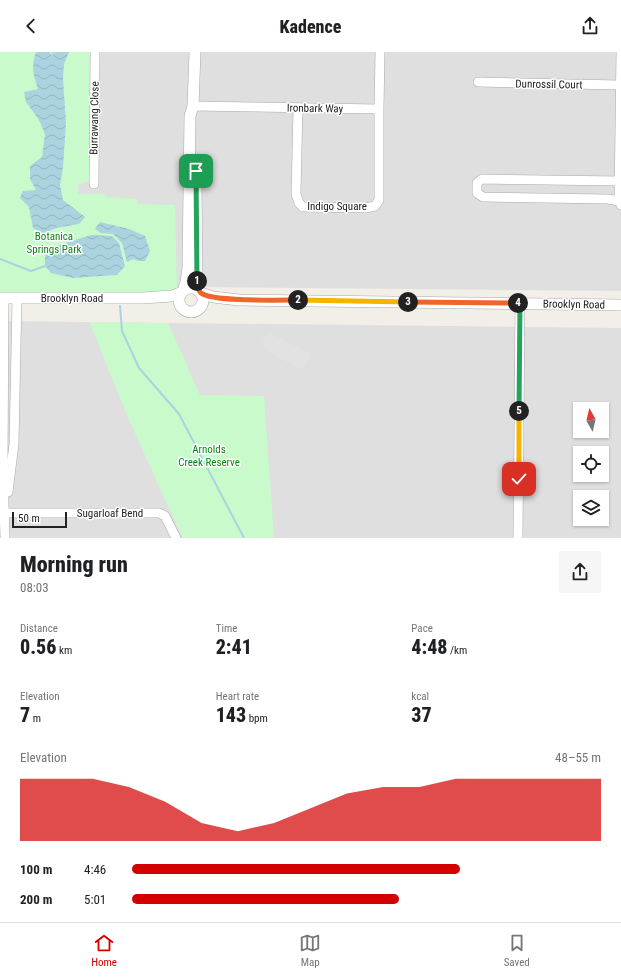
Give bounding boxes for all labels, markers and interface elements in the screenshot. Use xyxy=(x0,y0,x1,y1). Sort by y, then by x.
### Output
icon: back xyxy=(20,15,42,37)
icon: share xyxy=(579,15,601,37)
text: Kadence xyxy=(280,16,341,37)
street label: Dunrossil Court xyxy=(515,77,583,92)
street label: Burrawang Close xyxy=(87,81,102,155)
street label: Ironbark Way xyxy=(287,102,344,115)
pin xyxy=(179,154,213,188)
icon: arrive xyxy=(185,160,207,182)
street label: Indigo Square xyxy=(307,200,367,213)
park label: Botanica Springs Park xyxy=(27,230,81,256)
pin: 1 xyxy=(187,271,207,291)
text: 1 xyxy=(194,274,200,287)
pin: 2 xyxy=(288,290,308,310)
street label: Brooklyn Road xyxy=(41,292,103,305)
pin: 3 xyxy=(398,292,418,312)
text: 2 xyxy=(295,293,301,306)
pin: 4 xyxy=(508,293,528,313)
text: 3 xyxy=(405,295,411,308)
text: 4 xyxy=(515,296,521,309)
street label: Brooklyn Road xyxy=(543,297,605,312)
pin: 5 xyxy=(509,401,529,421)
north arrow xyxy=(573,402,609,438)
map controls xyxy=(573,402,609,526)
text: 5 xyxy=(516,404,522,417)
park label: Arnolds Creek Reserve xyxy=(178,443,240,469)
button: locate xyxy=(573,446,609,482)
pin xyxy=(502,462,536,496)
icon: check xyxy=(508,468,530,490)
button: layers xyxy=(573,490,609,526)
street label: Sugarloaf Bend xyxy=(77,507,143,520)
scale bar xyxy=(12,510,67,529)
text: 50 m xyxy=(18,512,40,525)
button: share xyxy=(559,551,601,593)
text: Morning run xyxy=(20,552,128,577)
text: 08:03 xyxy=(20,580,49,595)
text: Distance xyxy=(20,622,58,635)
text: Time xyxy=(216,622,237,635)
text: Pace xyxy=(411,622,433,635)
text: 0.56 xyxy=(20,635,56,659)
text: 2:41 xyxy=(216,635,252,659)
text: 4:48 xyxy=(411,635,447,659)
text: km xyxy=(56,644,72,657)
text: /km xyxy=(447,644,467,657)
text: Elevation xyxy=(20,690,60,703)
text: Heart rate xyxy=(216,690,259,703)
text: kcal xyxy=(411,690,429,703)
text: 7 xyxy=(20,703,30,727)
text: 143 xyxy=(216,703,246,727)
text: 37 xyxy=(411,703,432,727)
text: m xyxy=(30,712,41,725)
text: bpm xyxy=(246,712,268,725)
text: Elevation xyxy=(20,750,67,765)
text: 48–55 m xyxy=(555,750,601,765)
text: 100 m xyxy=(20,862,52,877)
text: 4:46 xyxy=(84,862,106,877)
text: 200 m xyxy=(20,892,52,907)
text: 5:01 xyxy=(84,892,106,907)
tab: Home xyxy=(91,932,117,969)
tab: Map xyxy=(299,932,321,969)
tab: Saved xyxy=(504,932,530,969)

